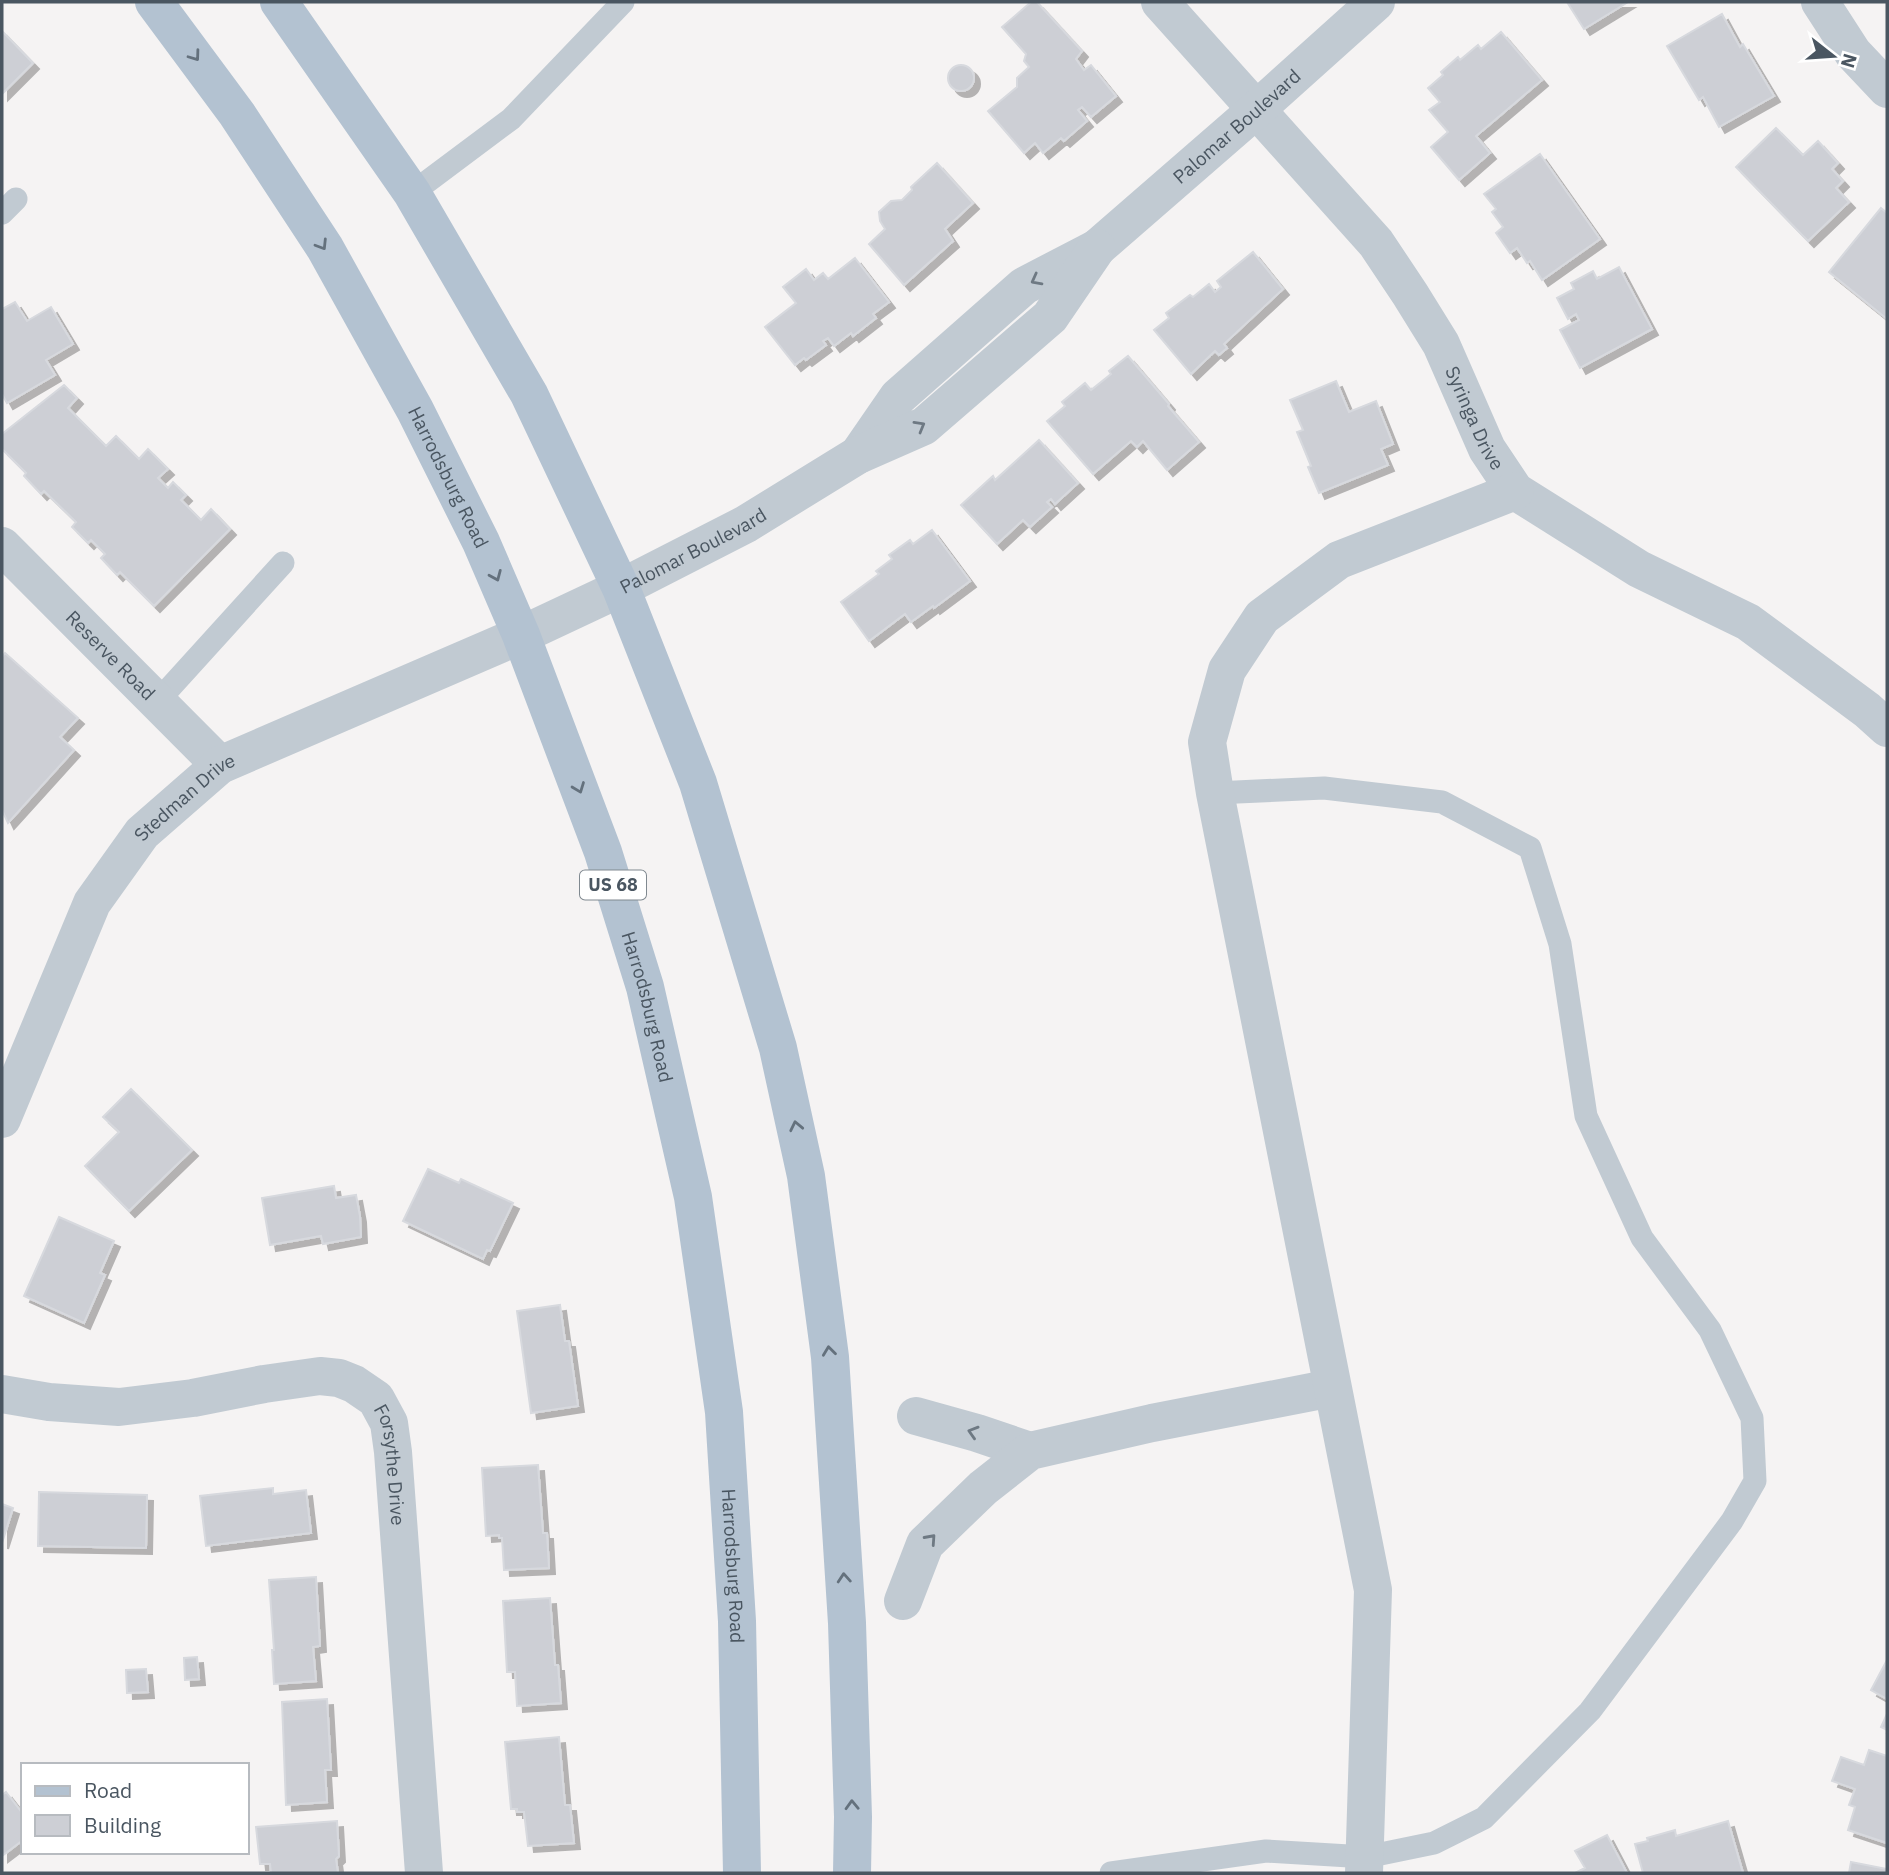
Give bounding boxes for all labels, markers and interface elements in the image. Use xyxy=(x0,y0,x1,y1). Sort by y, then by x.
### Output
north arrow xyxy=(1798,21,1868,91)
one-way arrow xyxy=(186,48,199,61)
text: N xyxy=(1836,51,1863,71)
street label: Palomar Boulevard xyxy=(1168,64,1305,189)
one-way arrow xyxy=(314,237,327,250)
one-way arrow xyxy=(1031,272,1044,285)
street label: Syringa Drive xyxy=(1440,362,1509,474)
street label: Harrodsburg Road xyxy=(403,402,494,552)
one-way arrow xyxy=(913,421,926,434)
street label: Palomar Boulevard xyxy=(616,502,771,599)
one-way arrow xyxy=(487,570,501,582)
street label: Reserve Road xyxy=(61,605,160,705)
street label: Stedman Drive xyxy=(128,748,239,845)
one-way arrow xyxy=(570,781,584,793)
road number: US 68 xyxy=(580,870,646,900)
street label: Harrodsburg Road xyxy=(616,928,678,1085)
one-way arrow xyxy=(789,1120,804,1132)
one-way arrow xyxy=(821,1345,836,1357)
street label: Forsythe Drive xyxy=(369,1400,410,1526)
one-way arrow xyxy=(967,1426,979,1441)
street label: Harrodsburg Road xyxy=(717,1488,749,1643)
one-way arrow xyxy=(923,1534,935,1547)
one-way arrow xyxy=(837,1572,852,1583)
legend xyxy=(21,1763,248,1854)
text: Road xyxy=(84,1776,132,1804)
one-way arrow xyxy=(845,1799,860,1810)
text: Building xyxy=(84,1811,161,1839)

